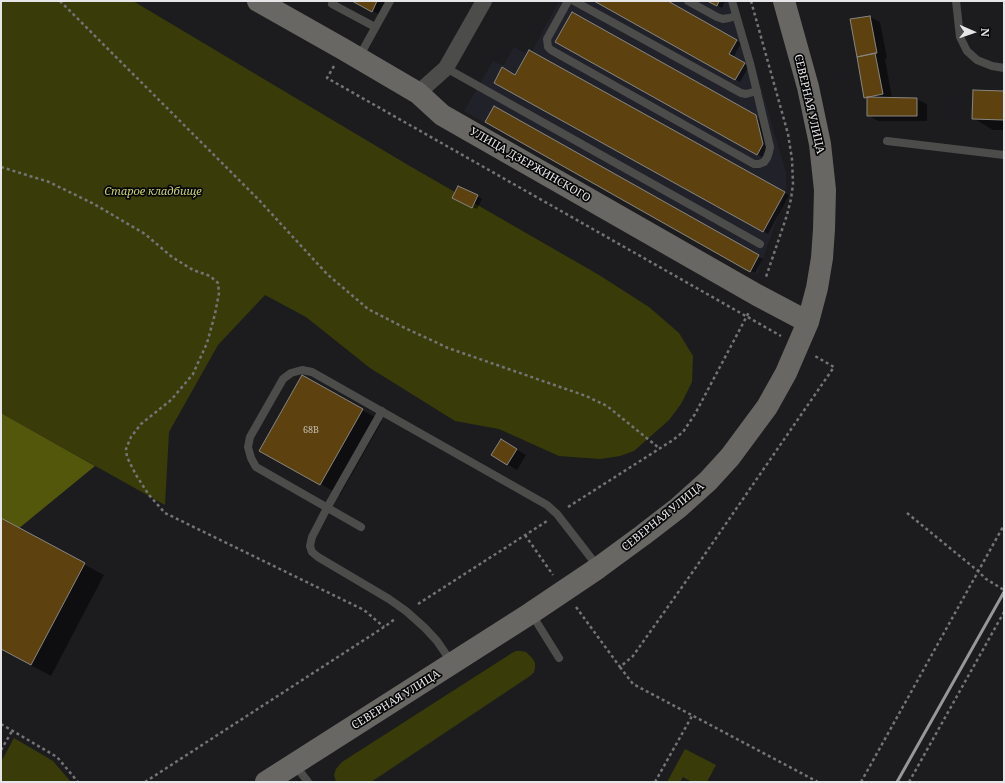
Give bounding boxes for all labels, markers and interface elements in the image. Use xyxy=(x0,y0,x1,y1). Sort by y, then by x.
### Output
north arrow xyxy=(953,12,993,52)
text: N xyxy=(978,28,993,37)
street label: СЕВЕРНАЯ УЛИЦА xyxy=(791,53,827,155)
street label: УЛИЦА ДЗЕРЖИНСКОГО xyxy=(467,125,593,205)
park label: Старое кладбище xyxy=(104,185,202,199)
house number: 68В xyxy=(303,425,319,435)
street label: СЕВЕРНАЯ УЛИЦА xyxy=(619,480,707,554)
street label: СЕВЕРНАЯ УЛИЦА xyxy=(349,667,443,733)

